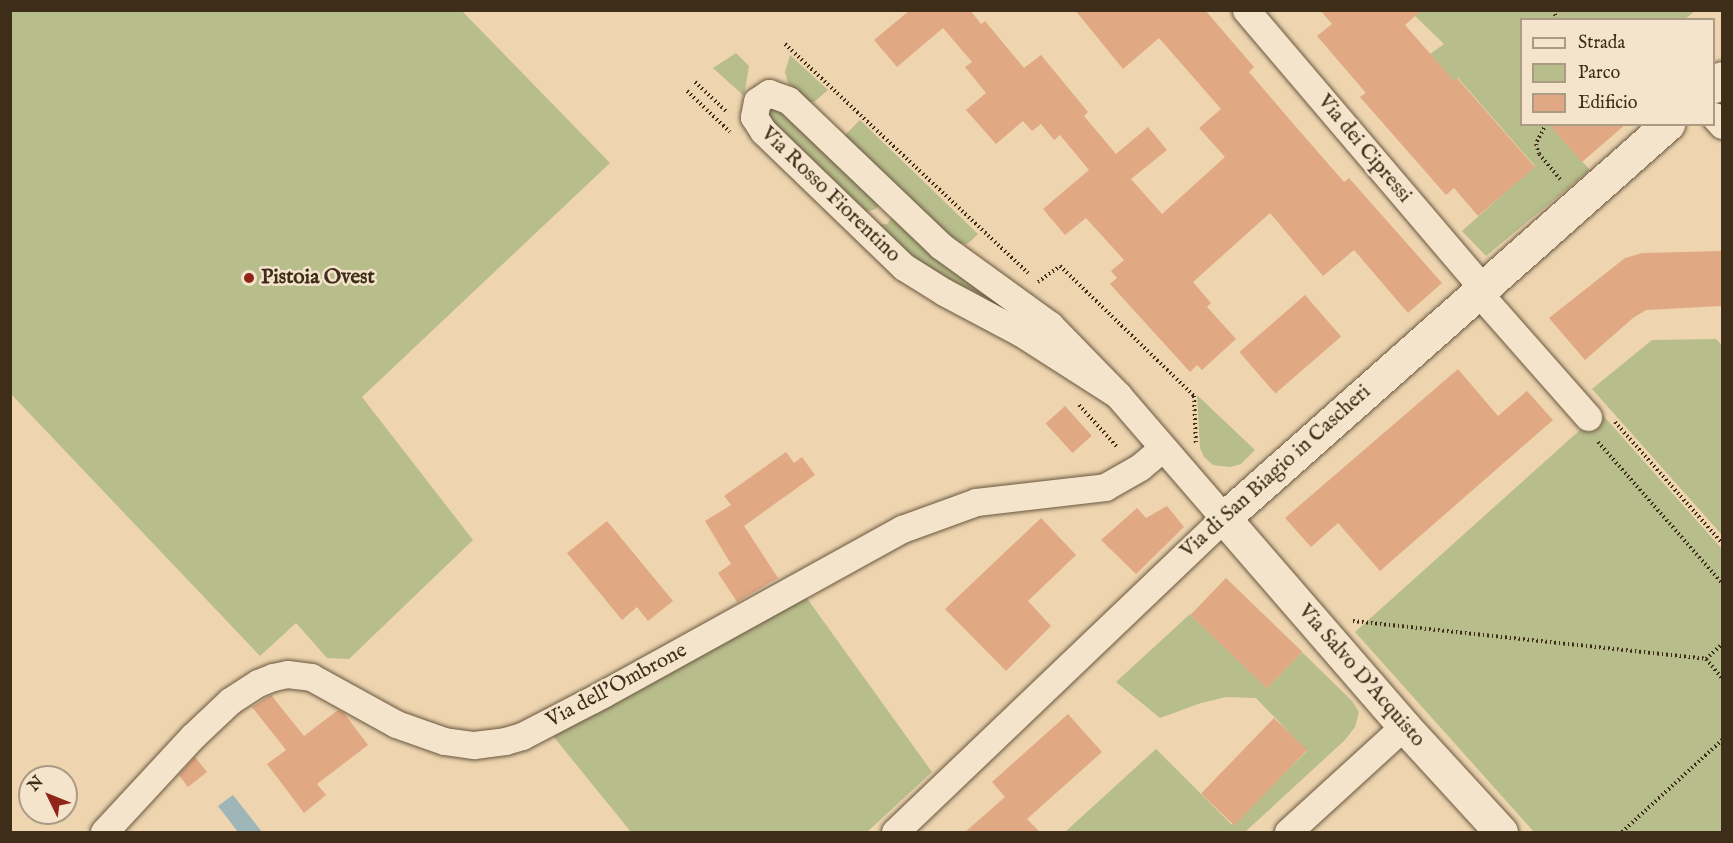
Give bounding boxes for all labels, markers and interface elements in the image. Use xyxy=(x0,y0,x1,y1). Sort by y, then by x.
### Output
legend xyxy=(1520,18,1715,126)
text: Strada xyxy=(1578,32,1625,55)
text: Parco xyxy=(1578,62,1620,85)
street label: Via dei Cipressi xyxy=(1311,90,1417,208)
text: Edificio xyxy=(1578,92,1638,115)
street label: Via Rosso Fiorentino xyxy=(755,122,905,268)
place label: Pistoia Ovest xyxy=(261,265,375,291)
marker: Pistoia Ovest xyxy=(242,271,256,285)
street label: Via di San Biagio in Cascheri xyxy=(1176,380,1376,564)
street label: Via Salvo D'Acquisto xyxy=(1292,599,1430,753)
street label: Via dell'Ombrone xyxy=(542,638,692,734)
north arrow xyxy=(18,765,78,825)
text: N xyxy=(24,772,48,796)

